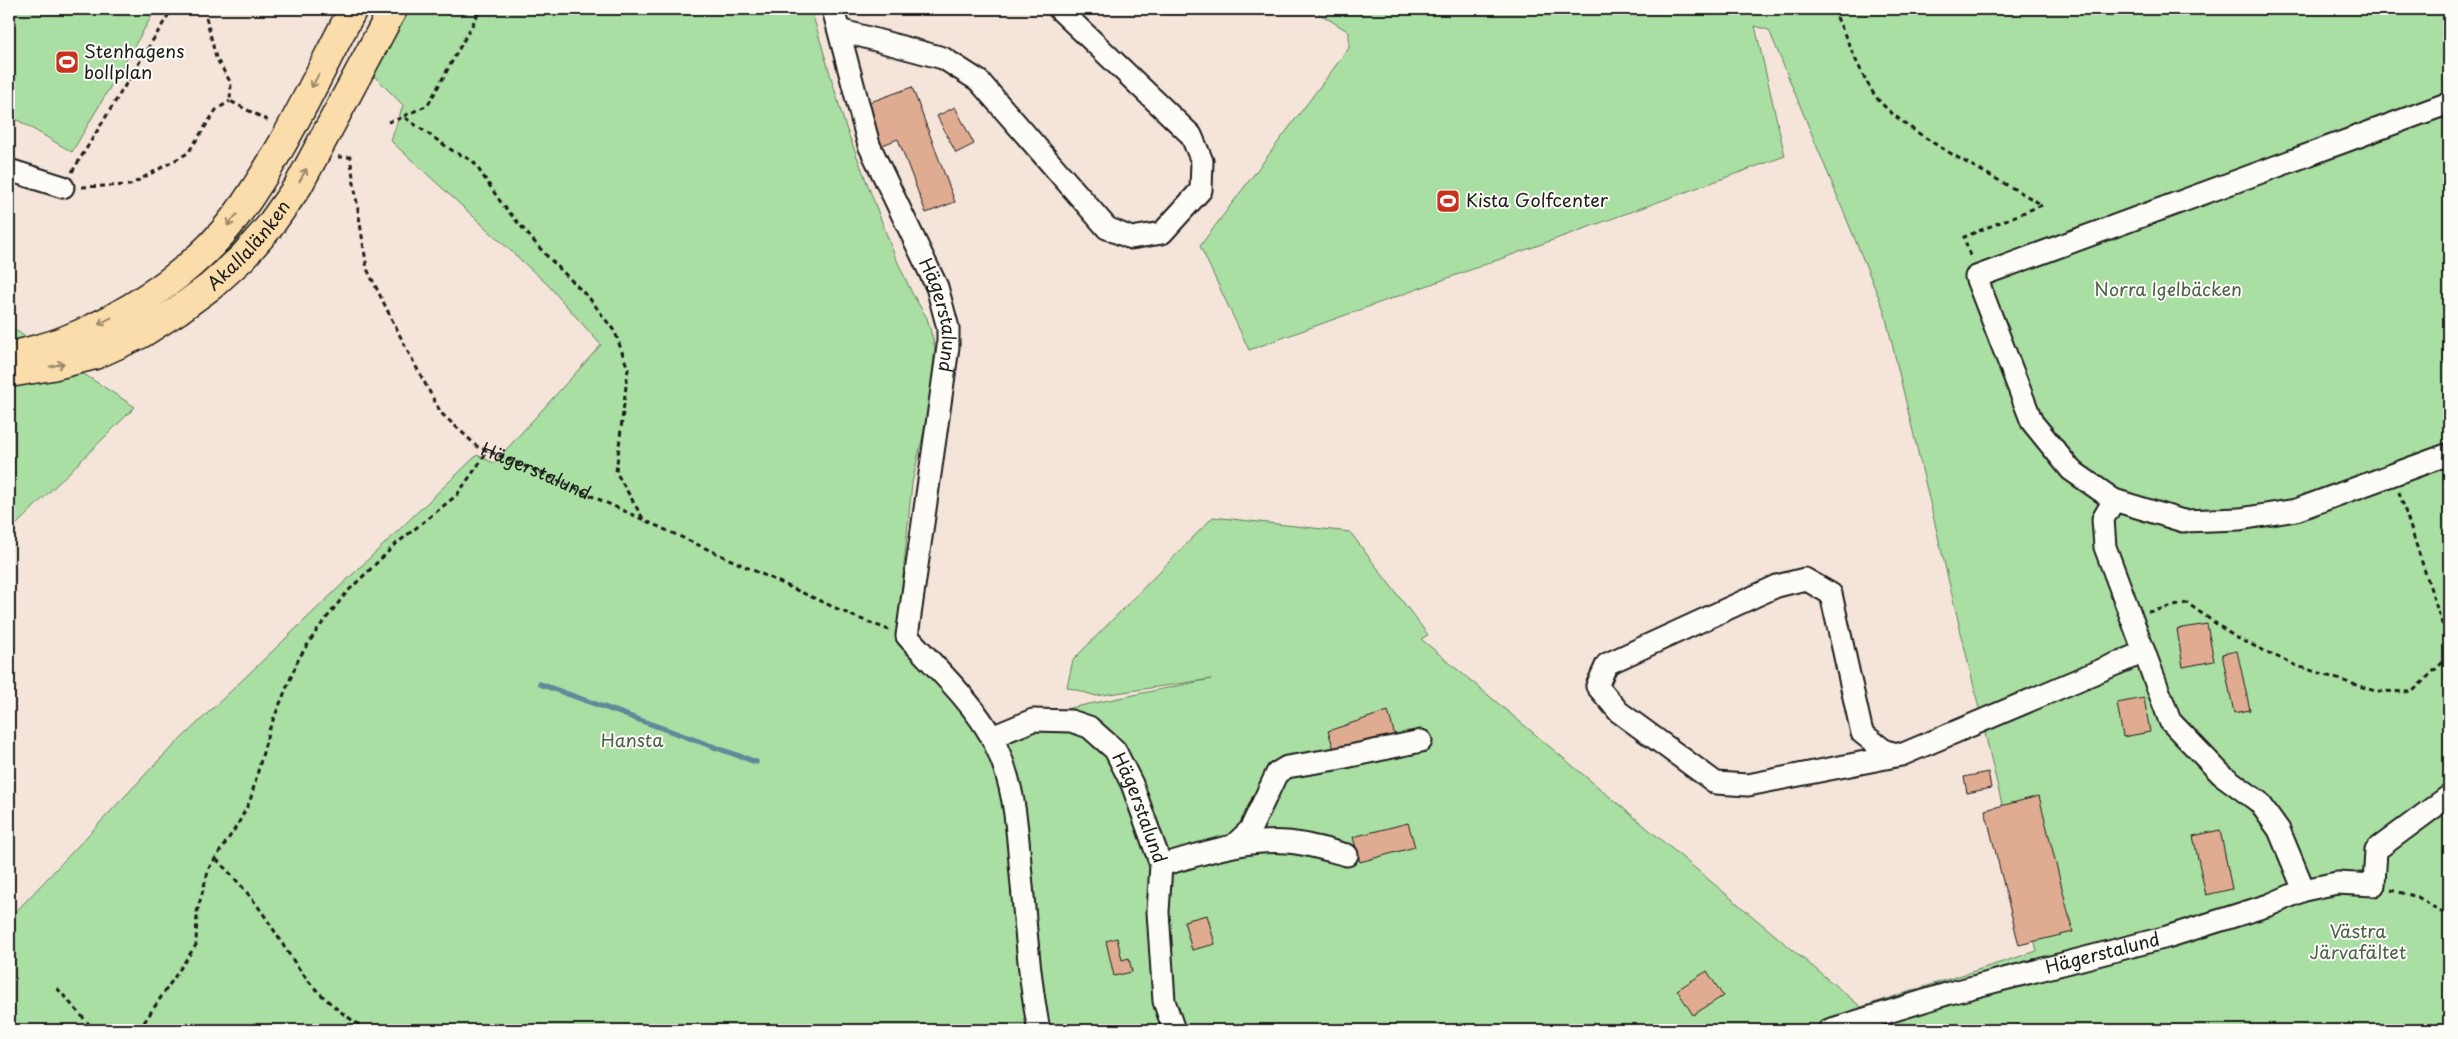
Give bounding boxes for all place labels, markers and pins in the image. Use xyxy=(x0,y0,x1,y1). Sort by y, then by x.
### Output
place label: Stenhagens bollplan xyxy=(84,37,184,85)
sports icon: Stenhagens bollplan xyxy=(54,49,80,75)
place label: Kista Golfcenter xyxy=(1466,186,1609,213)
sports icon: Kista Golfcenter xyxy=(1435,188,1461,214)

